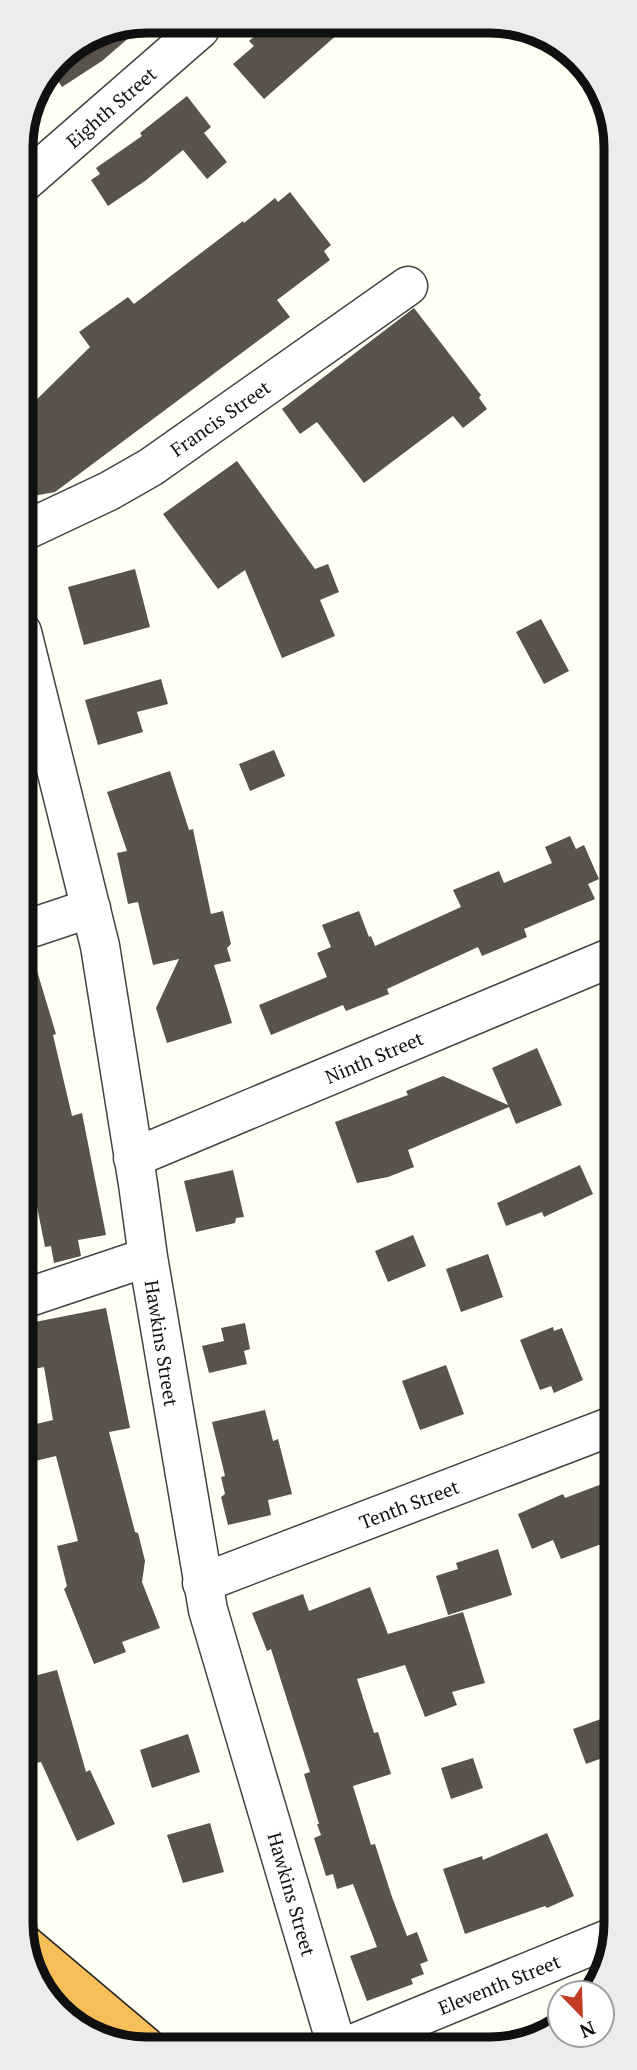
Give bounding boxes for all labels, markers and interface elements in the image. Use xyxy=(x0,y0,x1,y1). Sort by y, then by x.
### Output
street label: Eighth Street xyxy=(61,61,161,153)
street label: Francis Street xyxy=(165,374,275,462)
street label: Ninth Street xyxy=(321,1025,427,1089)
street label: Hawkins Street xyxy=(140,1278,184,1408)
street label: Tenth Street xyxy=(356,1474,462,1534)
street label: Hawkins Street xyxy=(262,1829,322,1959)
street label: Eleventh Street xyxy=(434,1948,564,2020)
north arrow xyxy=(546,1979,616,2049)
text: N xyxy=(576,2016,599,2045)

